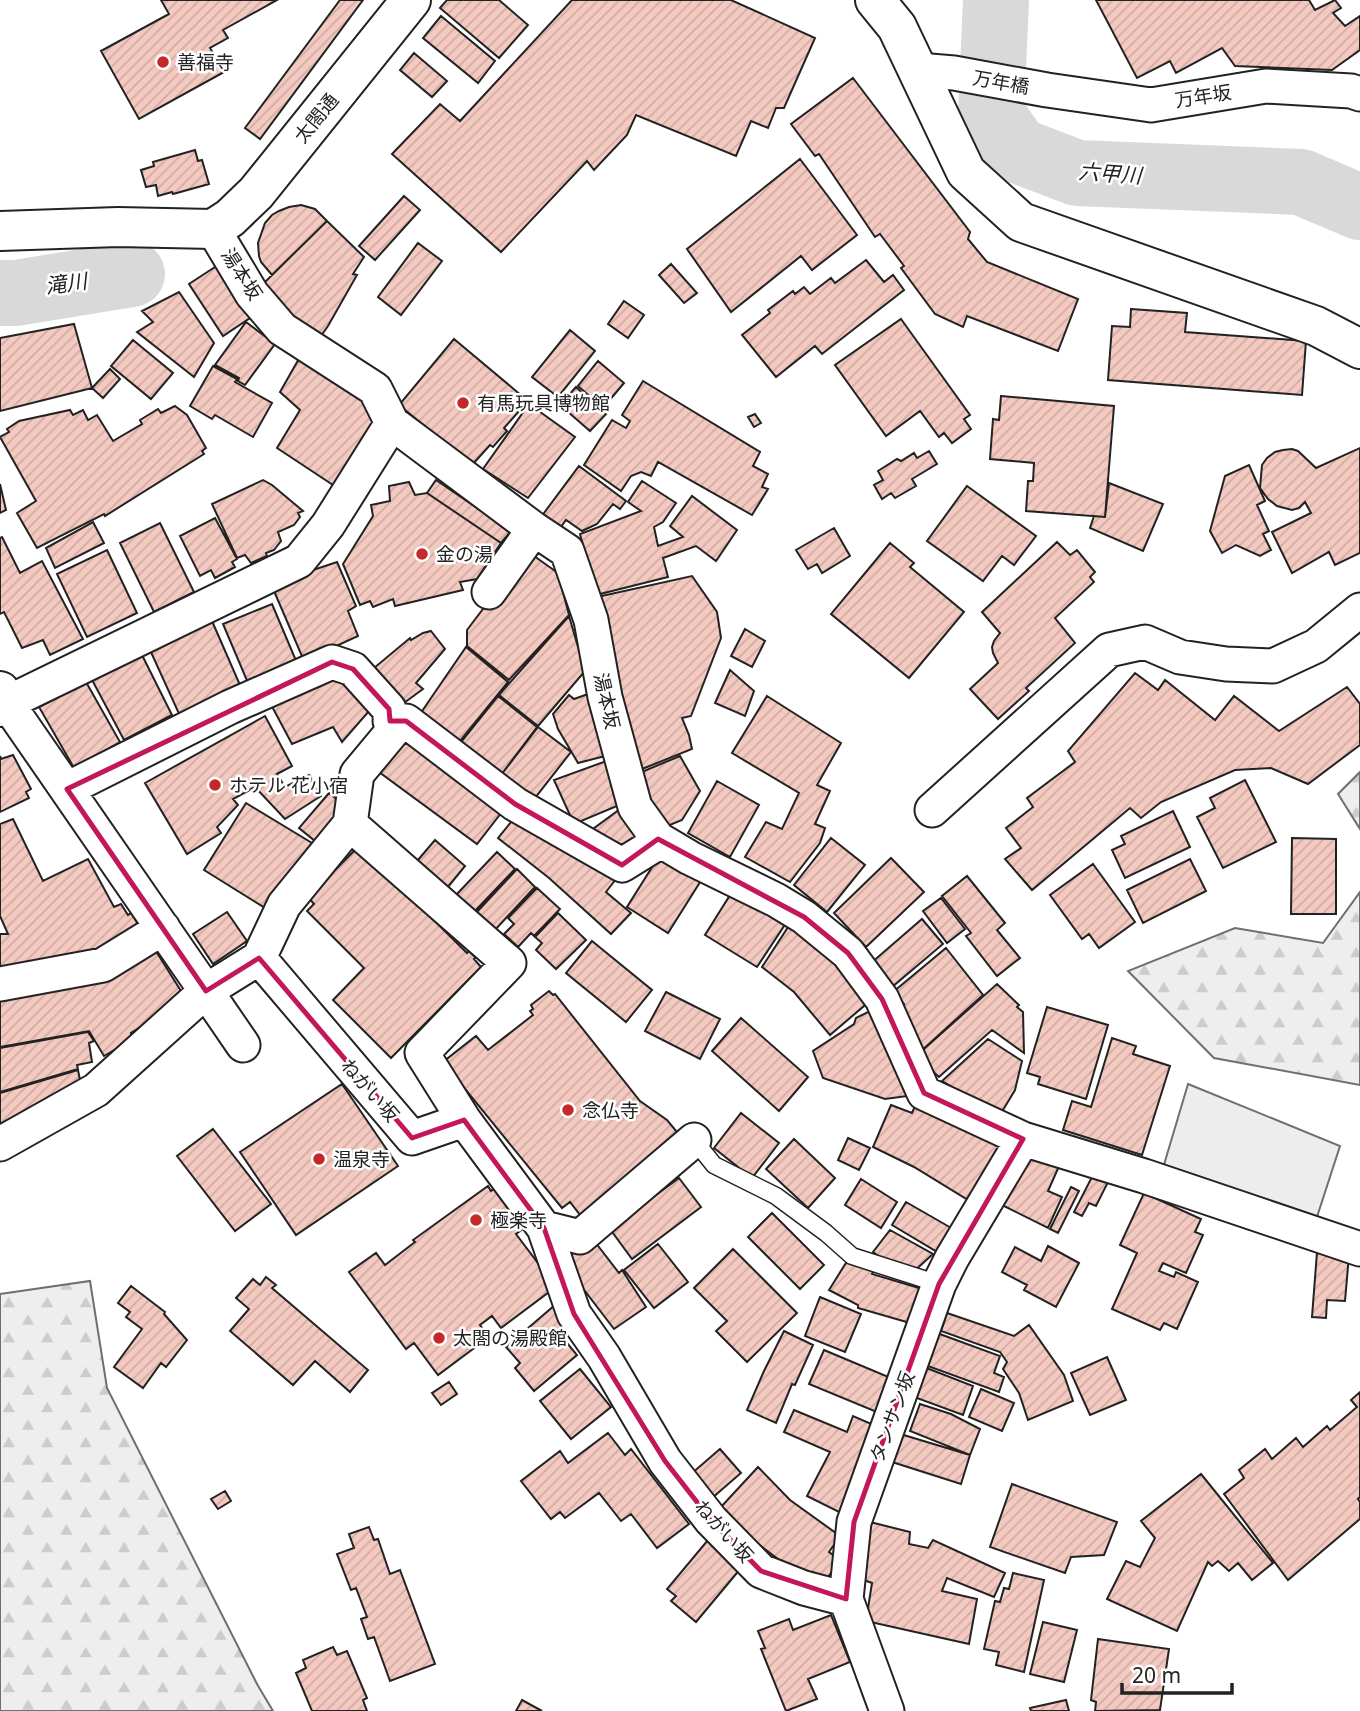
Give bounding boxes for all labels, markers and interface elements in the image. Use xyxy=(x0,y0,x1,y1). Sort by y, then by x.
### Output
place label: 善福寺 xyxy=(177,49,234,75)
marker: 善福寺 xyxy=(155,54,171,70)
street label: 万年橋 xyxy=(971,64,1031,100)
street label: 万年坂 xyxy=(1173,79,1233,113)
street label: 太閤通 xyxy=(288,88,344,148)
water label: 六甲川 xyxy=(1078,157,1144,189)
street label: 湯本坂 xyxy=(216,243,268,305)
water label: 滝川 xyxy=(43,266,91,300)
place label: 有馬玩具博物館 xyxy=(477,390,610,416)
marker: 有馬玩具博物館 xyxy=(455,395,471,411)
place label: 金の湯 xyxy=(436,541,493,567)
marker: 金の湯 xyxy=(414,546,430,562)
street label: 湯本坂 xyxy=(588,670,626,732)
place label: ホテル 花小宿 xyxy=(229,772,348,798)
marker: ホテル 花小宿 xyxy=(207,777,223,793)
street label: ねがい坂 xyxy=(335,1053,405,1127)
place label: 念仏寺 xyxy=(582,1097,639,1123)
marker: 念仏寺 xyxy=(560,1102,576,1118)
place label: 温泉寺 xyxy=(333,1146,390,1172)
marker: 温泉寺 xyxy=(311,1151,327,1167)
place label: 極楽寺 xyxy=(490,1207,547,1233)
marker: 極楽寺 xyxy=(468,1212,484,1228)
place label: 太閤の湯殿館 xyxy=(453,1325,567,1351)
marker: 太閤の湯殿館 xyxy=(431,1330,447,1346)
street label: タンサン坂 xyxy=(864,1368,920,1466)
street label: ねがい坂 xyxy=(689,1494,759,1568)
scale bar xyxy=(1122,1652,1232,1696)
text: 20 m xyxy=(1132,1661,1181,1689)

